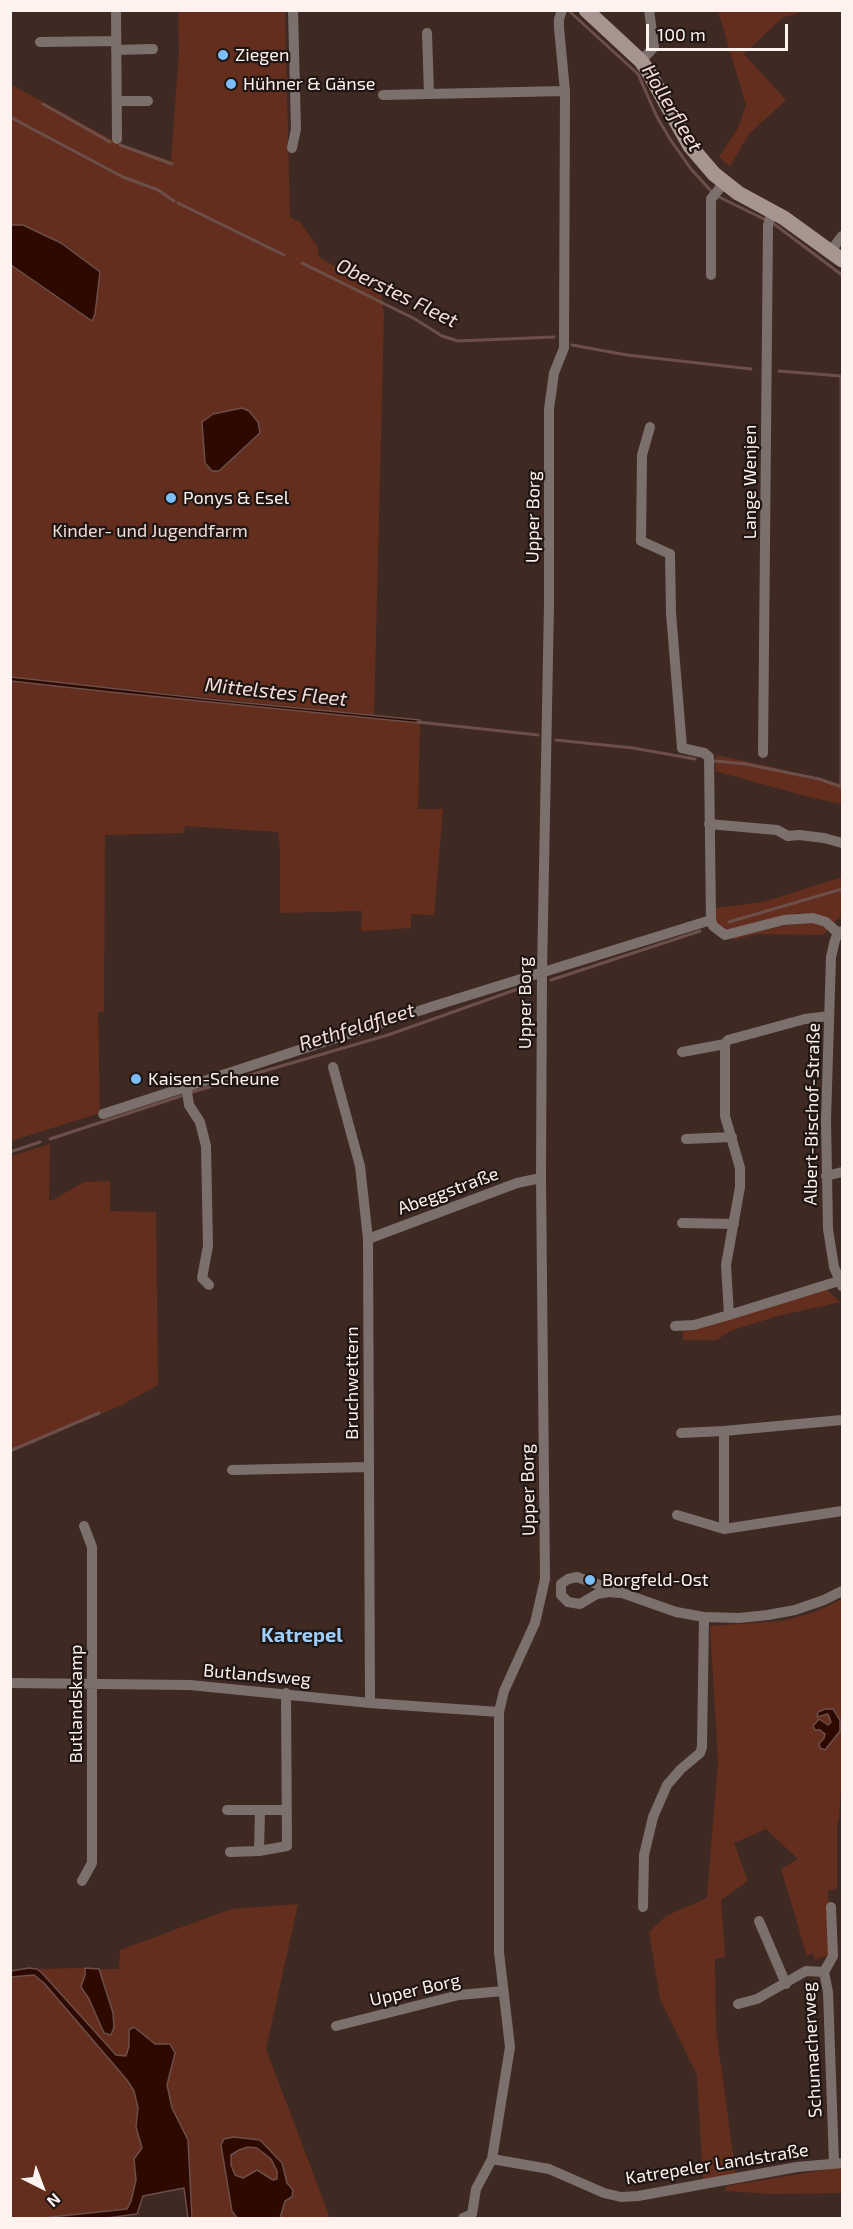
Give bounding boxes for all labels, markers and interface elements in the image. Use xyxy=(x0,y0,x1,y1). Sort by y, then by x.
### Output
scale bar xyxy=(649,12,792,50)
text: 100 m xyxy=(657,23,706,45)
place label: Ziegen xyxy=(235,44,289,66)
marker: Ziegen xyxy=(216,48,230,62)
water label: Hollerfleet xyxy=(637,60,707,156)
place label: Hühner & Gänse xyxy=(243,73,375,95)
marker: Hühner & Gänse xyxy=(224,77,238,91)
water label: Oberstes Fleet xyxy=(332,253,462,333)
street label: Lange Wenjen xyxy=(739,425,761,539)
street label: Upper Borg xyxy=(521,471,545,563)
place label: Ponys & Esel xyxy=(183,487,289,509)
marker: Ponys & Esel xyxy=(164,491,178,505)
park label: Kinder- und Jugendfarm xyxy=(52,520,248,542)
water label: Mittelstes Fleet xyxy=(204,673,348,711)
street label: Upper Borg xyxy=(514,957,536,1049)
water label: Rethfeldfleet xyxy=(296,998,418,1056)
street label: Albert-Bischof-Straße xyxy=(800,1022,824,1206)
place label: Kaisen-Scheune xyxy=(148,1068,280,1090)
marker: Kaisen-Scheune xyxy=(129,1072,143,1086)
street label: Abeggstraße xyxy=(394,1163,502,1219)
street label: Bruchwettern xyxy=(341,1326,363,1440)
street label: Upper Borg xyxy=(516,1444,540,1536)
place label: Borgfeld-Ost xyxy=(602,1569,709,1591)
marker: Borgfeld-Ost xyxy=(583,1573,597,1587)
district label: Katrepel xyxy=(261,1623,343,1647)
street label: Butlandskamp xyxy=(65,1645,87,1763)
street label: Butlandsweg xyxy=(202,1660,312,1690)
street label: Upper Borg xyxy=(368,1969,462,2011)
street label: Schumacherweg xyxy=(798,1982,826,2118)
street label: Katrepeler Landstraße xyxy=(624,2139,810,2189)
north arrow xyxy=(12,2157,72,2217)
text: N xyxy=(44,2190,65,2212)

